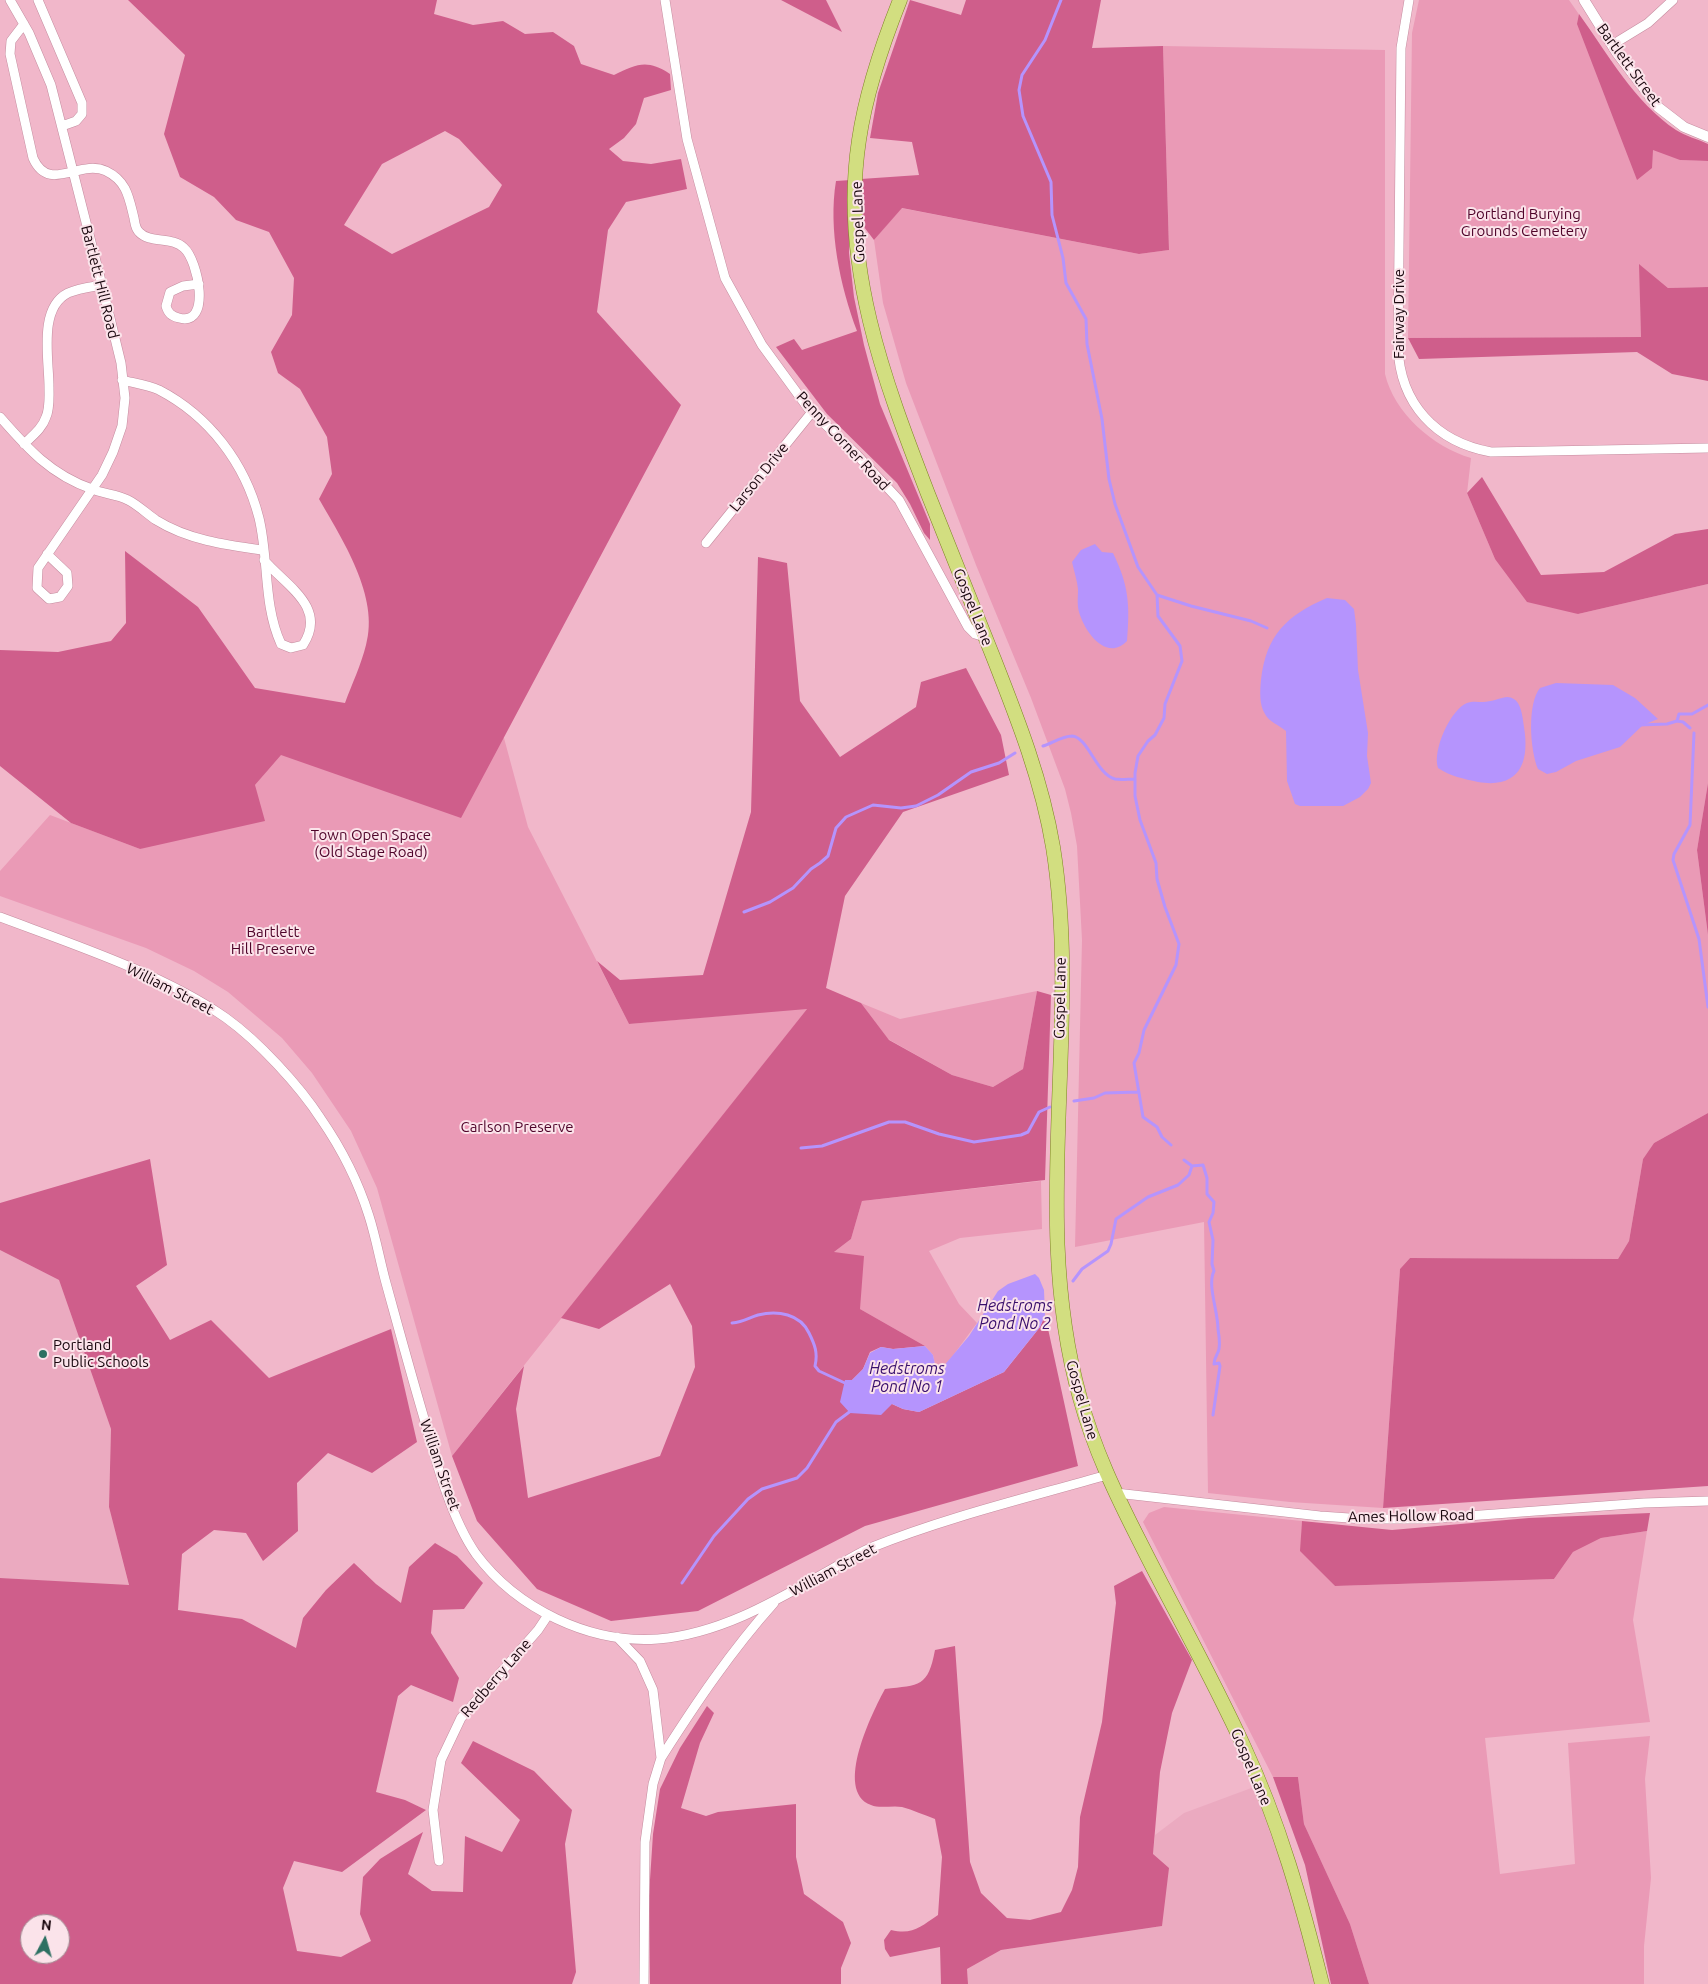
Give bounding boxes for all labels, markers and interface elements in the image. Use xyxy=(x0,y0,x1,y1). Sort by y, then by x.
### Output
street label: Bartlett Street xyxy=(1593,20,1665,110)
street label: Gospel Lane xyxy=(848,181,868,263)
park label: Portland Burying Grounds Cemetery xyxy=(1461,205,1587,240)
street label: Bartlett Hill Road xyxy=(77,223,123,341)
street label: Fairway Drive xyxy=(1390,269,1408,359)
street label: Penny Corner Road xyxy=(792,388,894,494)
street label: Larson Drive xyxy=(726,439,792,515)
street label: Gospel Lane xyxy=(949,566,997,648)
park label: Town Open Space (Old Stage Road) xyxy=(311,826,431,861)
park label: Bartlett Hill Preserve xyxy=(231,923,315,958)
street label: Gospel Lane xyxy=(1050,957,1070,1039)
street label: William Street xyxy=(123,959,217,1019)
park label: Carlson Preserve xyxy=(460,1118,574,1136)
water label: Hedstroms Pond No 2 xyxy=(977,1296,1053,1334)
place label: Portland Public Schools xyxy=(53,1336,149,1371)
marker: Portland Public Schools xyxy=(37,1348,49,1360)
street label: Gospel Lane xyxy=(1062,1358,1102,1442)
water label: Hedstroms Pond No 1 xyxy=(869,1359,945,1397)
street label: William Street xyxy=(416,1417,464,1513)
street label: Ames Hollow Road xyxy=(1348,1506,1474,1526)
street label: William Street xyxy=(787,1540,879,1600)
street label: Redberry Lane xyxy=(457,1635,535,1721)
street label: Gospel Lane xyxy=(1227,1726,1275,1808)
north arrow xyxy=(20,1914,70,1964)
text: N xyxy=(40,1917,52,1934)

